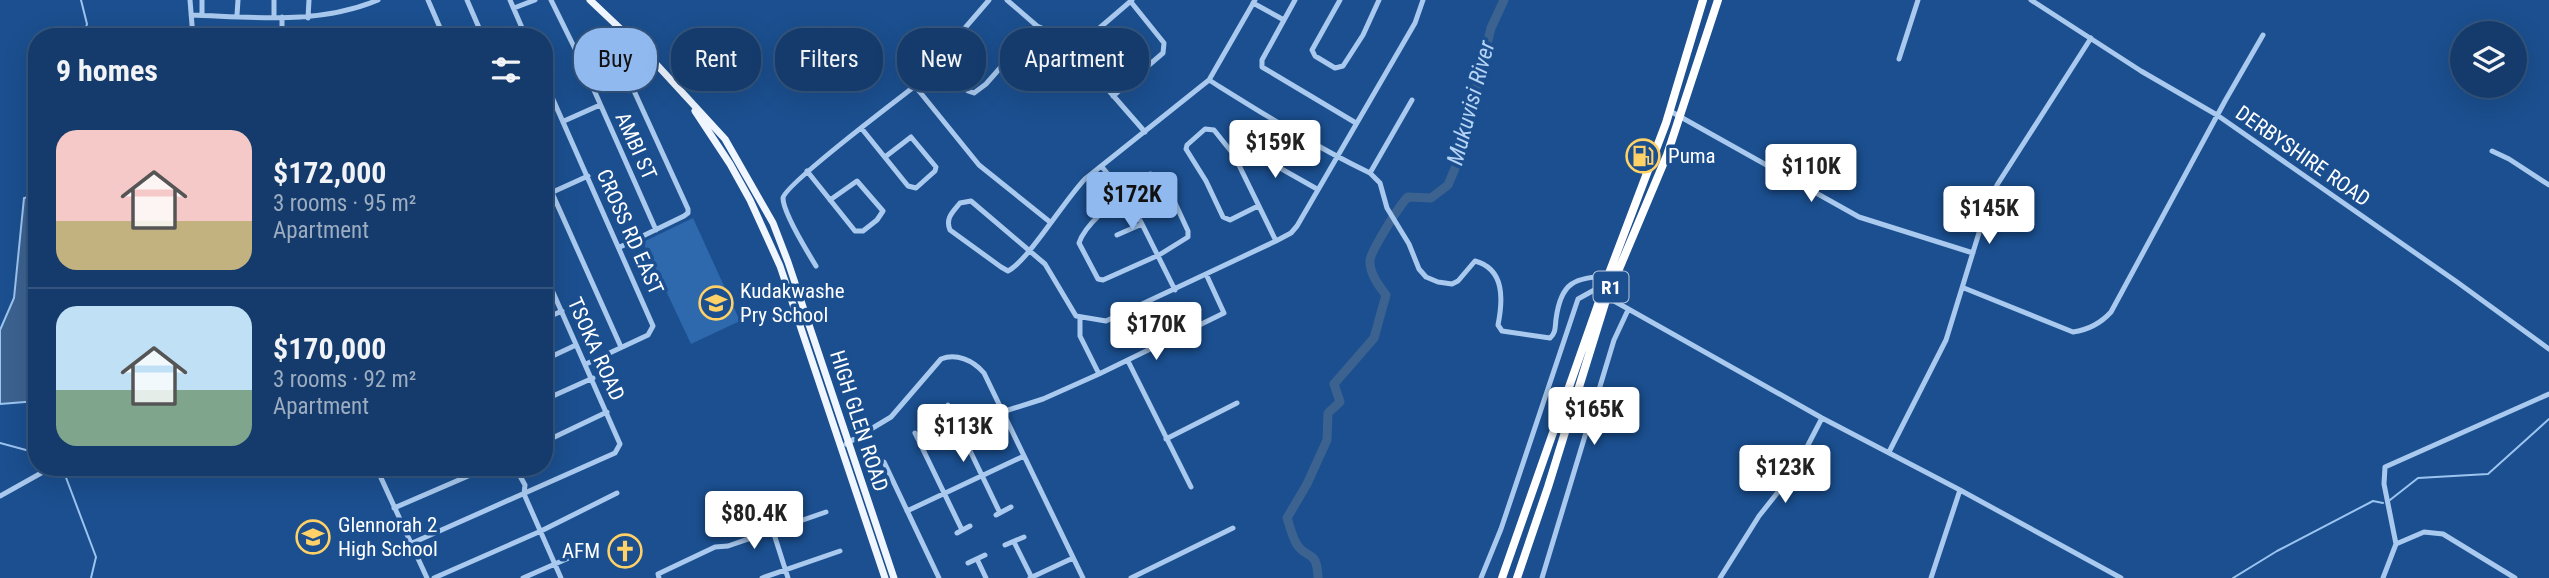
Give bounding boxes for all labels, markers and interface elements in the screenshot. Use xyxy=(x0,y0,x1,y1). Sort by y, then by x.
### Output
map controls xyxy=(2450,21,2527,98)
button: layers xyxy=(2450,21,2527,98)
chip: Buy xyxy=(574,28,657,91)
chip: Rent xyxy=(671,28,761,91)
chip: Filters xyxy=(775,28,883,91)
chip: New xyxy=(897,28,986,91)
chip: Apartment xyxy=(1000,28,1149,91)
water label: Mukuvisi River xyxy=(1441,37,1501,168)
icon: filters xyxy=(487,51,525,89)
text: 9 homes xyxy=(56,53,158,88)
street label: DERBYSHIRE ROAD xyxy=(2231,101,2375,211)
street label: AMBI ST xyxy=(611,109,661,184)
pin: $159K xyxy=(1226,120,1324,180)
text: $159K xyxy=(1245,129,1305,156)
fuel station icon: Puma xyxy=(1624,137,1662,175)
place label: Puma xyxy=(1668,144,1716,168)
pin: $110K xyxy=(1762,144,1860,204)
text: $110K xyxy=(1781,153,1841,180)
text: $172,000 xyxy=(273,155,386,190)
icon: home xyxy=(112,158,196,242)
street label: CROSS RD EAST xyxy=(592,166,668,298)
pin: $172K xyxy=(1083,173,1181,232)
text: $172K xyxy=(1102,181,1162,208)
pin: $145K xyxy=(1940,187,2038,246)
text: 3 rooms · 95 m² xyxy=(273,190,416,217)
text: $145K xyxy=(1959,195,2019,222)
text: Apartment xyxy=(273,217,369,244)
road number: R1 xyxy=(1594,272,1628,302)
place label: Kudakwashe Pry School xyxy=(740,279,845,327)
school or university icon: Kudakwashe Pry School xyxy=(697,284,735,322)
street label: TSOKA ROAD xyxy=(563,294,629,404)
pin: $170K xyxy=(1107,302,1205,362)
text: $170K xyxy=(1126,311,1186,338)
text: $170,000 xyxy=(273,331,386,366)
icon: home xyxy=(112,334,196,418)
street label: HIGH GLEN ROAD xyxy=(825,347,893,495)
text: 3 rooms · 92 m² xyxy=(273,366,416,393)
pin: $165K xyxy=(1545,388,1643,447)
text: Apartment xyxy=(273,393,369,420)
text: $165K xyxy=(1564,396,1624,423)
pin: $113K xyxy=(914,405,1012,464)
text: $113K xyxy=(933,413,993,440)
pin: $123K xyxy=(1736,446,1834,505)
text: $123K xyxy=(1755,454,1815,481)
pin: $80.4K xyxy=(697,491,811,551)
text: $80.4K xyxy=(721,500,787,527)
place label: Glennorah 2 High School xyxy=(338,513,438,561)
school or university icon: Glennorah 2 High School xyxy=(294,518,332,556)
church icon: AFM xyxy=(606,532,644,570)
place label: AFM xyxy=(562,539,600,563)

